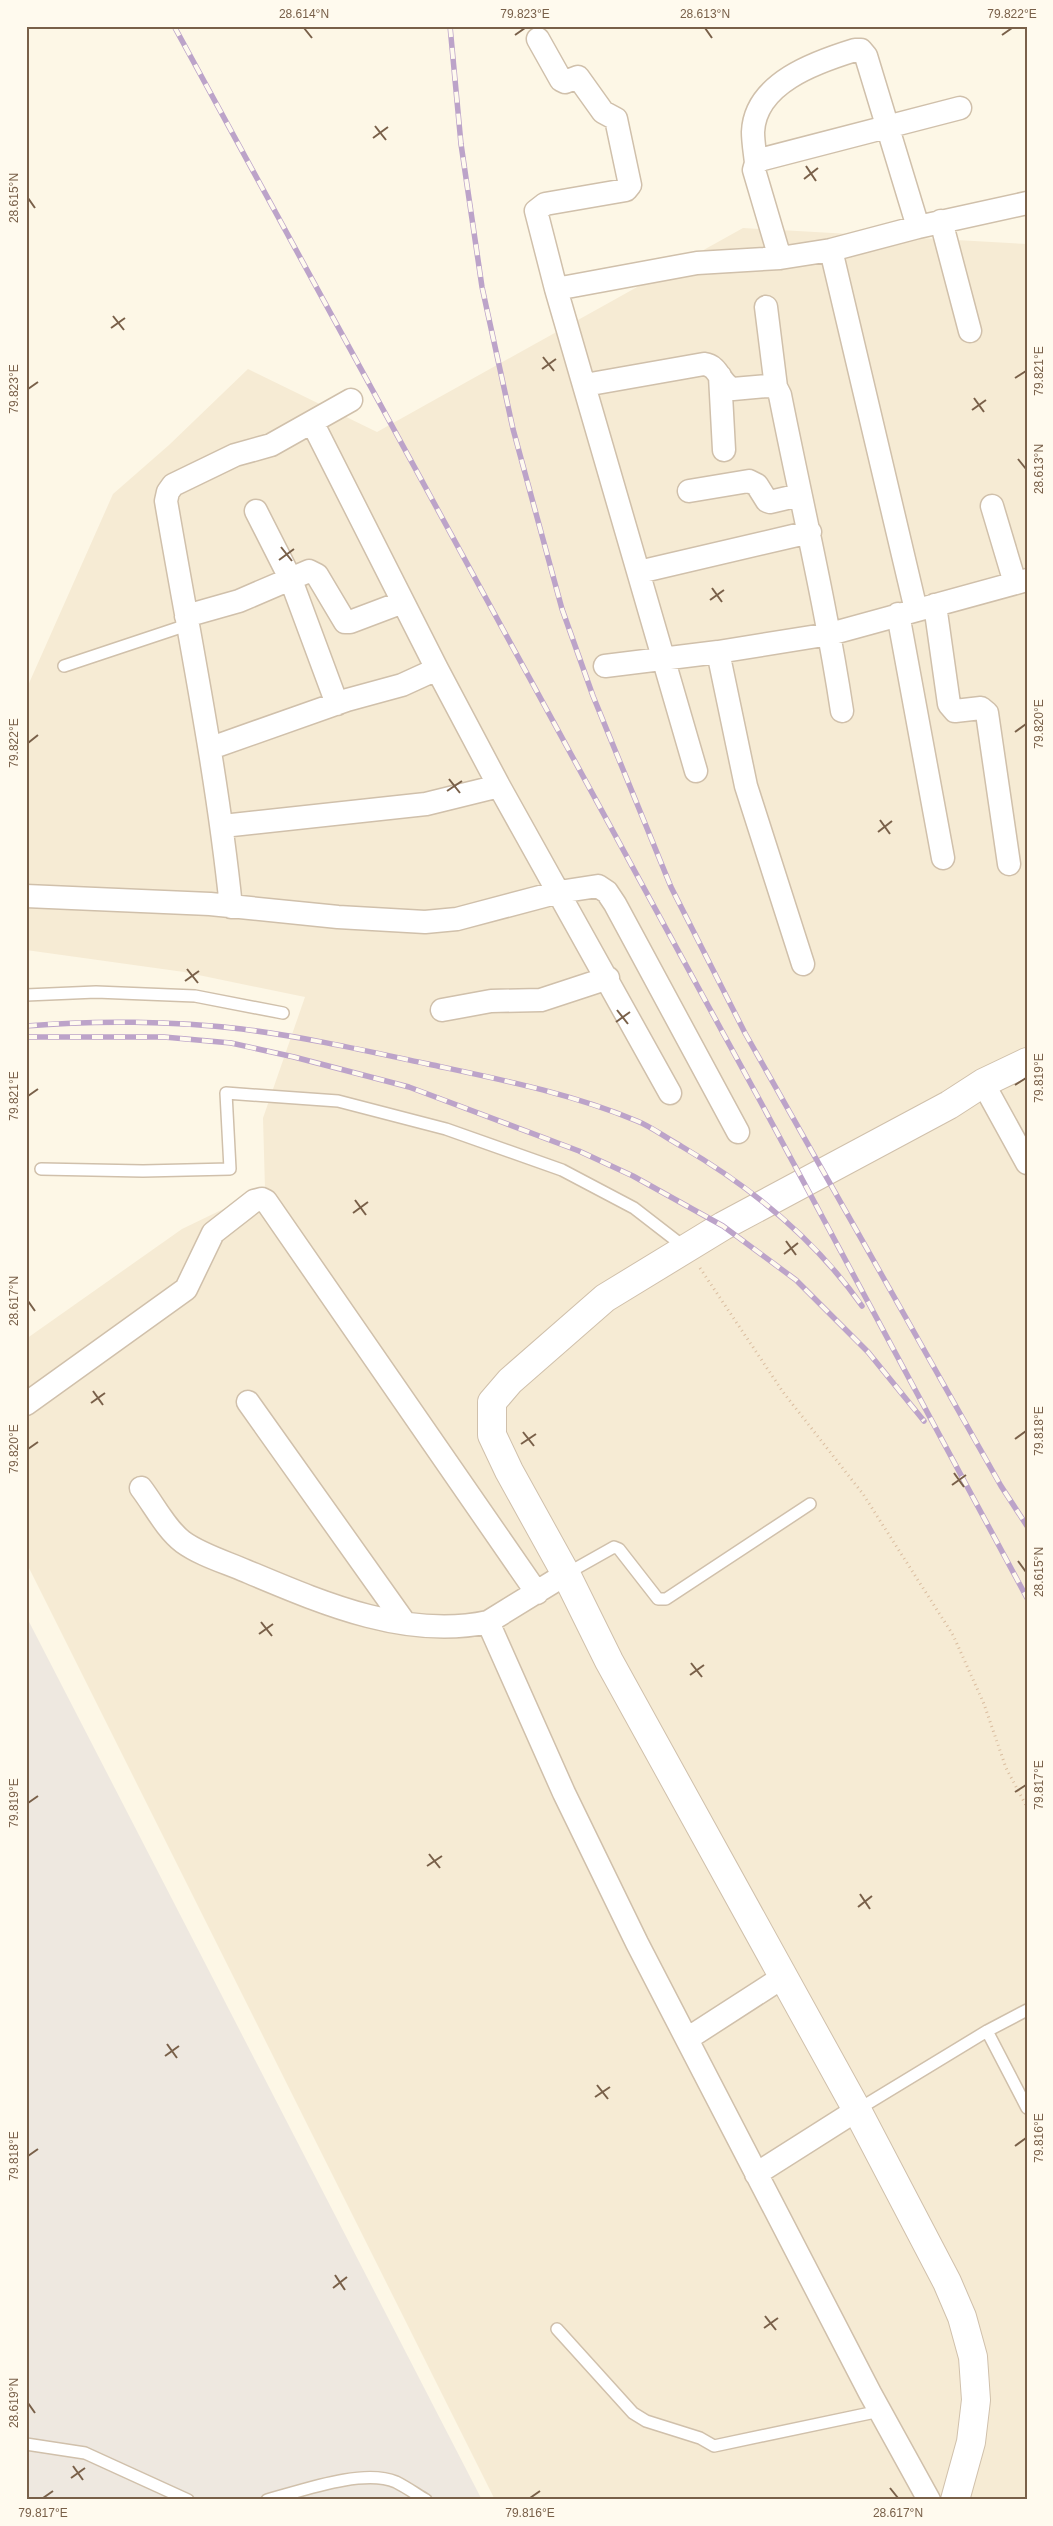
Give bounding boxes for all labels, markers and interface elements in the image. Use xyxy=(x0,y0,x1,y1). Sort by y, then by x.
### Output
text: 28.614°N xyxy=(279,7,329,21)
text: 79.823°E xyxy=(500,7,550,21)
text: 28.613°N xyxy=(680,7,730,21)
text: 79.822°E xyxy=(987,7,1037,21)
text: 28.615°N xyxy=(7,173,21,223)
text: 79.821°E xyxy=(1032,346,1046,396)
text: 79.823°E xyxy=(7,364,21,414)
text: 28.613°N xyxy=(1032,444,1046,494)
text: 79.820°E xyxy=(1032,699,1046,749)
text: 79.822°E xyxy=(7,718,21,768)
text: 79.819°E xyxy=(1032,1053,1046,1103)
text: 79.821°E xyxy=(7,1071,21,1121)
text: 28.617°N xyxy=(7,1276,21,1326)
text: 79.818°E xyxy=(1032,1406,1046,1456)
text: 79.820°E xyxy=(7,1424,21,1474)
text: 28.615°N xyxy=(1032,1547,1046,1597)
text: 79.817°E xyxy=(1032,1760,1046,1810)
text: 79.819°E xyxy=(7,1778,21,1828)
text: 79.816°E xyxy=(1032,2113,1046,2163)
text: 79.818°E xyxy=(7,2131,21,2181)
text: 28.619°N xyxy=(7,2378,21,2428)
text: 79.817°E xyxy=(18,2506,68,2520)
text: 79.816°E xyxy=(505,2506,555,2520)
text: 28.617°N xyxy=(873,2506,923,2520)

